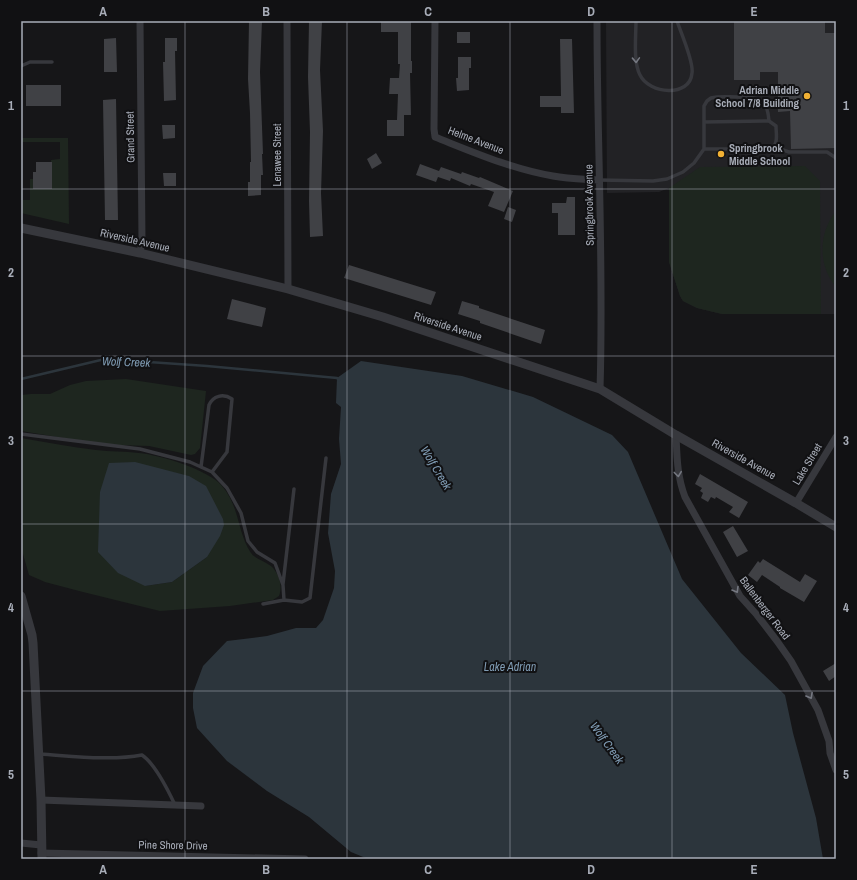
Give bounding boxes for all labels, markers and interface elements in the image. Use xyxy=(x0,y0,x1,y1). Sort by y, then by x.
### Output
text: A xyxy=(99,3,107,20)
text: B xyxy=(262,3,270,20)
text: C xyxy=(424,3,432,20)
text: D xyxy=(587,3,595,20)
text: E xyxy=(750,3,758,20)
one-way arrow xyxy=(632,57,640,63)
place label: Adrian Middle School 7/8 Building xyxy=(715,83,799,110)
marker: Adrian Middle School 7/8 Building xyxy=(802,91,812,101)
text: 1 xyxy=(8,97,14,114)
text: 1 xyxy=(843,97,849,114)
street label: Grand Street xyxy=(123,111,137,163)
street label: Lenawee Street xyxy=(270,123,284,187)
street label: Helme Avenue xyxy=(446,123,506,157)
place label: Springbrook Middle School xyxy=(729,141,790,168)
marker: Springbrook Middle School xyxy=(716,149,726,159)
street label: Springbrook Avenue xyxy=(581,164,597,246)
street label: Riverside Avenue xyxy=(99,225,171,255)
text: 2 xyxy=(8,264,14,281)
text: 2 xyxy=(843,264,849,281)
street label: Riverside Avenue xyxy=(412,308,484,344)
water label: Wolf Creek xyxy=(102,353,152,371)
text: 3 xyxy=(8,432,14,449)
text: 3 xyxy=(843,432,849,449)
street label: Riverside Avenue xyxy=(710,436,778,482)
street label: Lake Street xyxy=(789,440,825,487)
water label: Wolf Creek xyxy=(417,443,456,494)
one-way arrow xyxy=(673,471,682,477)
street label: Ballenberger Road xyxy=(737,574,793,642)
one-way arrow xyxy=(732,586,739,593)
text: 4 xyxy=(8,599,14,616)
text: 4 xyxy=(843,599,849,616)
water label: Lake Adrian xyxy=(484,659,536,675)
one-way arrow xyxy=(806,692,813,699)
water label: Wolf Creek xyxy=(586,719,628,768)
text: 5 xyxy=(8,766,14,783)
text: 5 xyxy=(843,766,849,783)
street label: Pine Shore Drive xyxy=(138,837,208,853)
text: A xyxy=(99,861,107,878)
text: B xyxy=(262,861,270,878)
text: C xyxy=(424,861,432,878)
text: D xyxy=(587,861,595,878)
text: E xyxy=(750,861,758,878)

